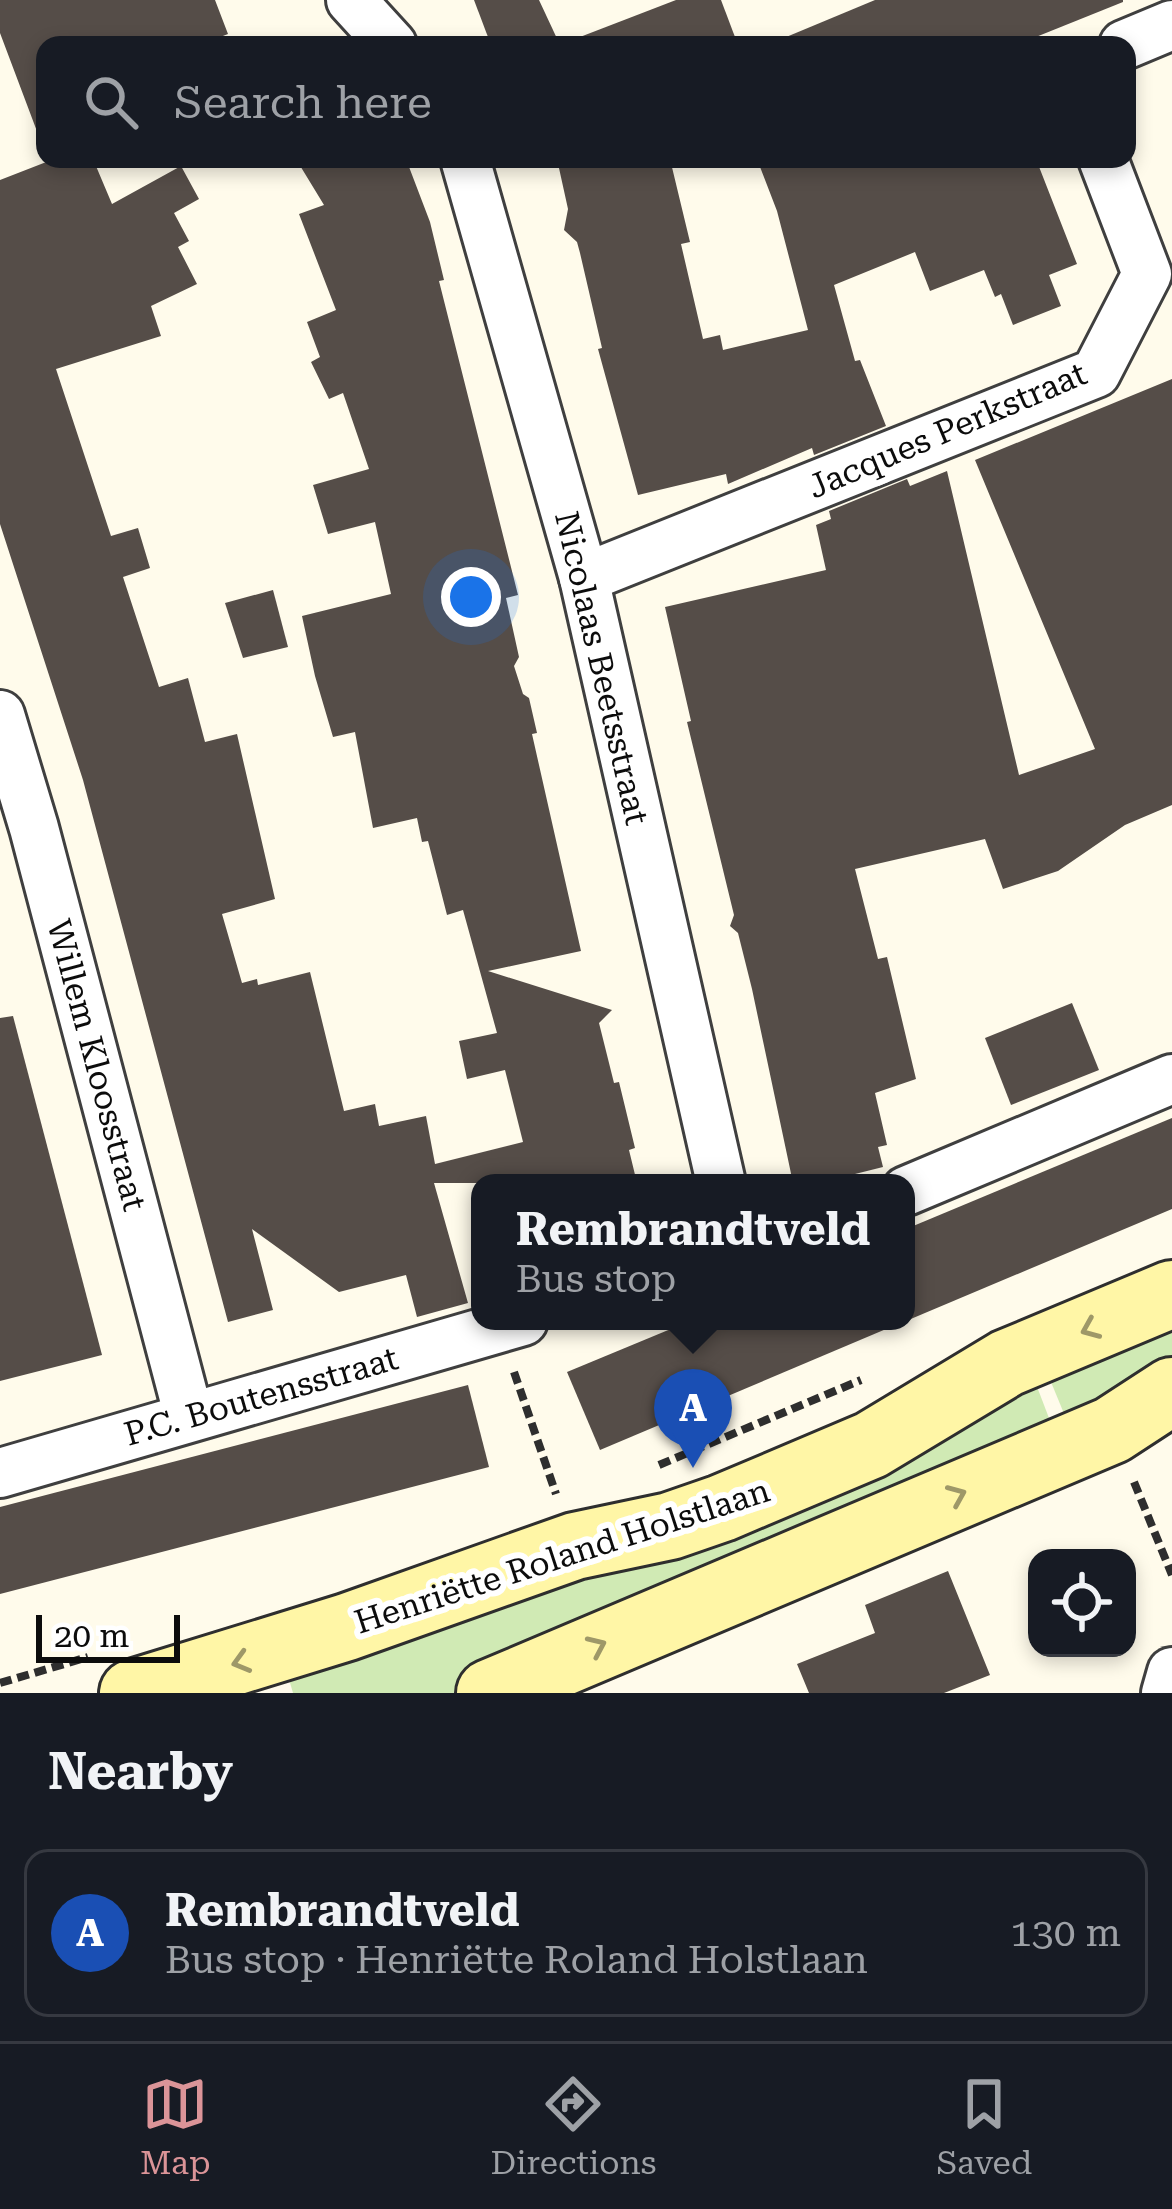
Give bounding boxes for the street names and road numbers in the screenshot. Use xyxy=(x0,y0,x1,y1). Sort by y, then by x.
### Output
street label: Jacques Perkstraat xyxy=(802,354,1092,506)
street label: Nicolaas Beetsstraat xyxy=(547,508,657,828)
street label: Willem Kloosstraat xyxy=(39,915,155,1215)
street label: P.C. Boutensstraat xyxy=(120,1338,402,1454)
street label: Henriëtte Roland Holstlaan xyxy=(350,1470,774,1642)

